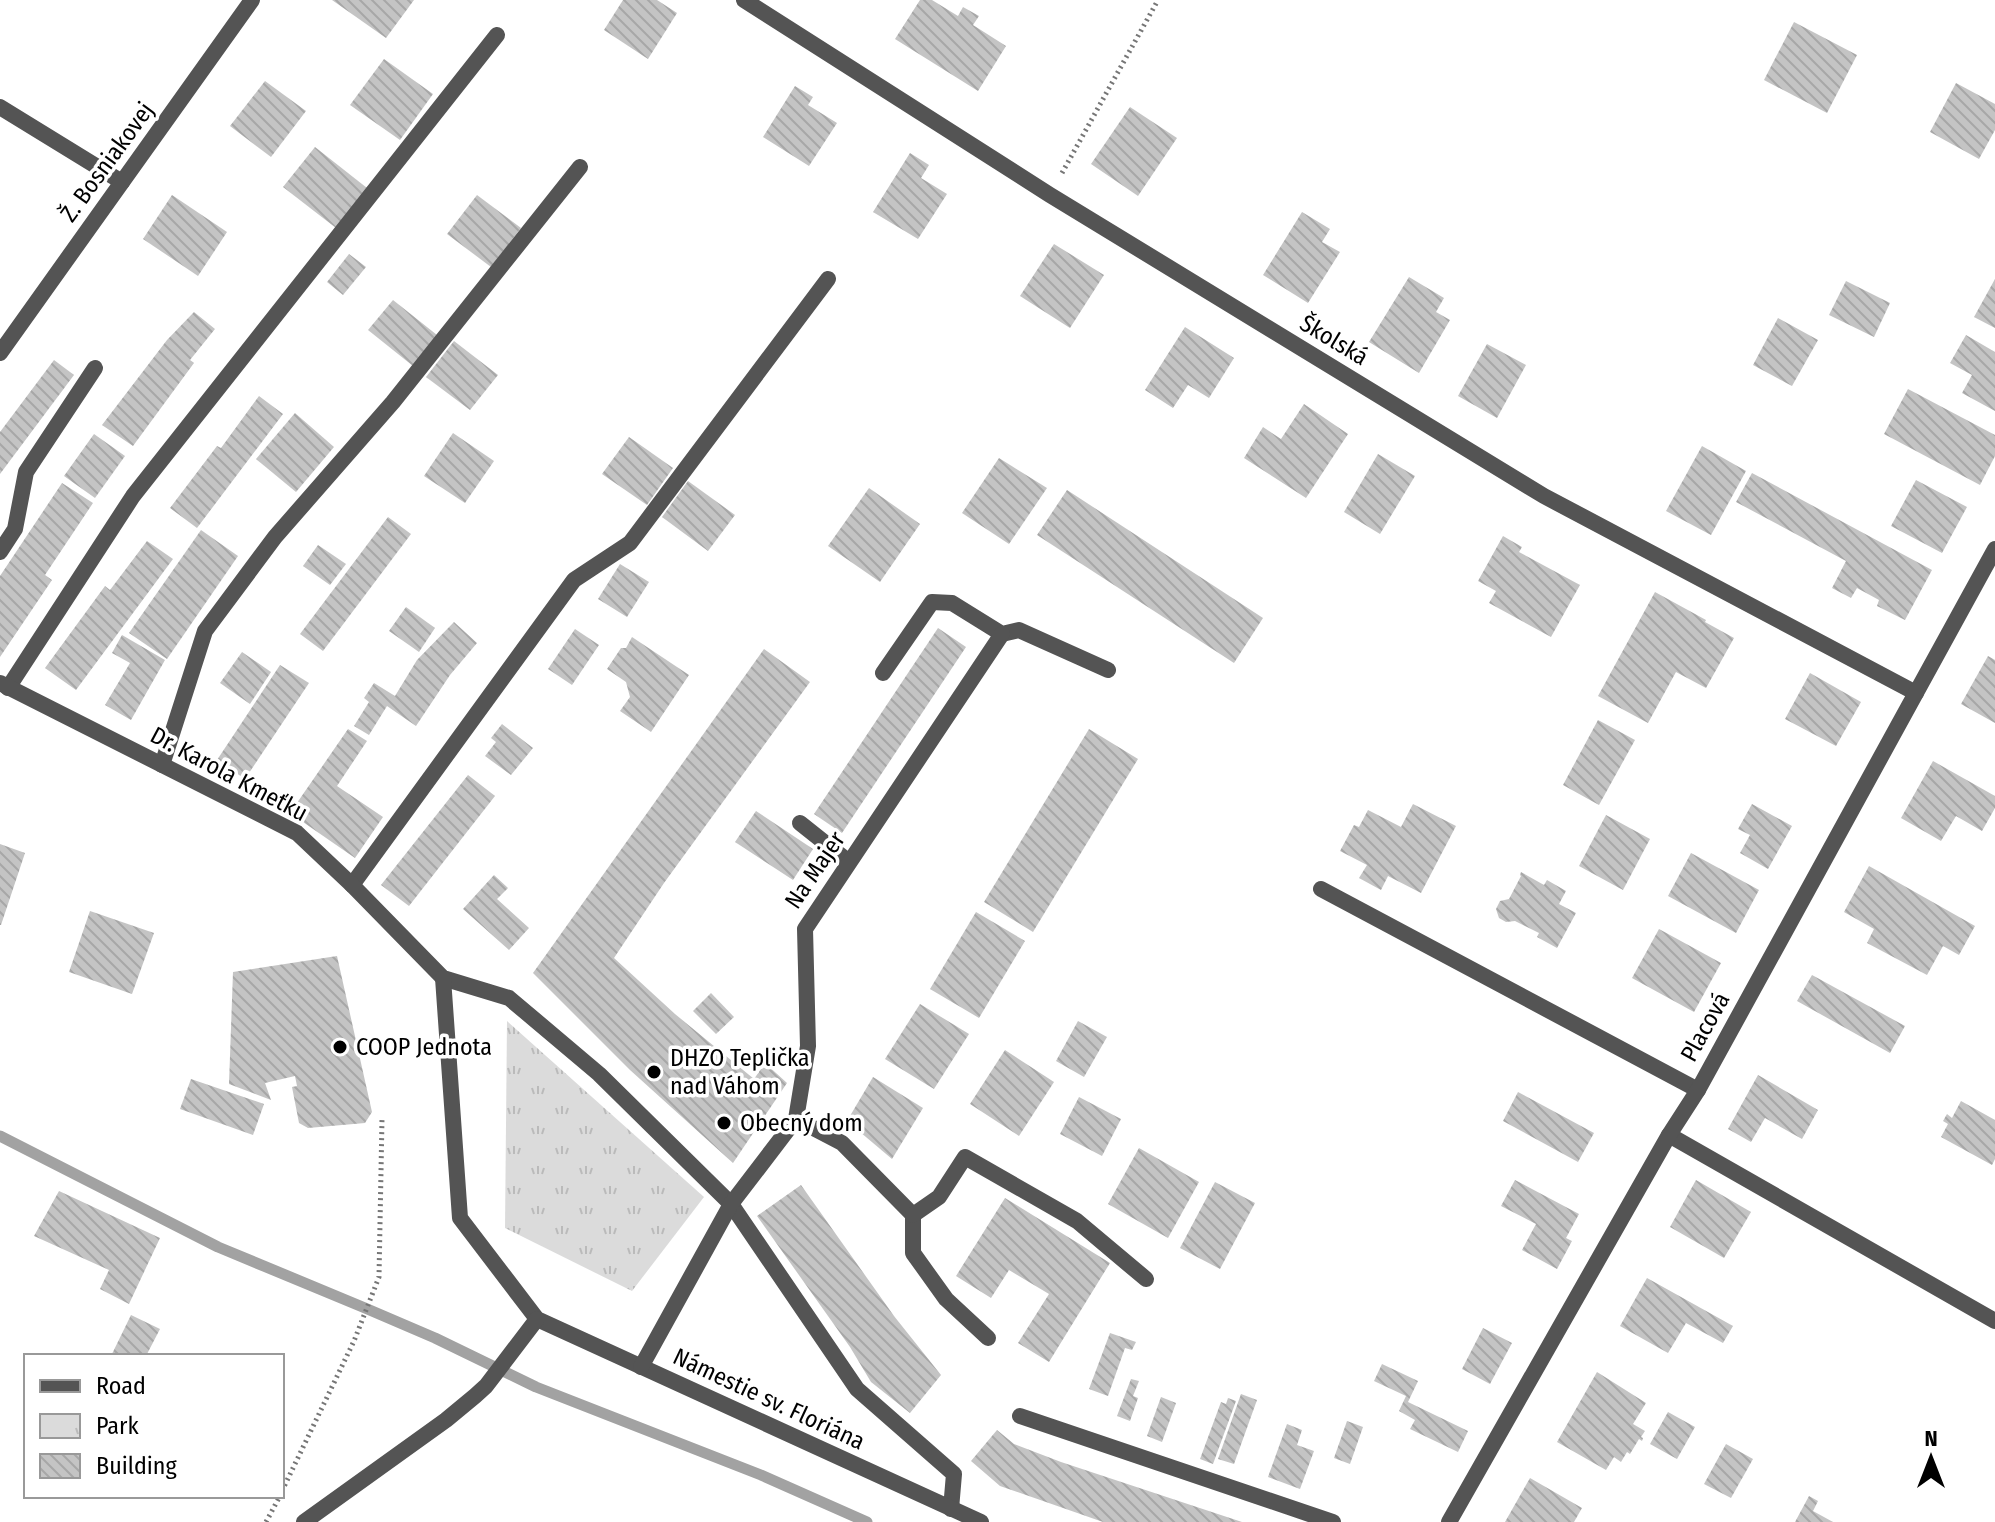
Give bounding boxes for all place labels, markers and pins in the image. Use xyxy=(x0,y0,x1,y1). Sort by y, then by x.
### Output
place label: COOP Jednota xyxy=(356,1033,492,1061)
marker: COOP Jednota xyxy=(331,1038,349,1056)
place label: DHZO Teplička nad Váhom xyxy=(670,1044,810,1100)
marker: DHZO Teplička nad Váhom xyxy=(645,1063,663,1081)
place label: Obecný dom xyxy=(740,1109,863,1137)
marker: Obecný dom xyxy=(715,1114,733,1132)

